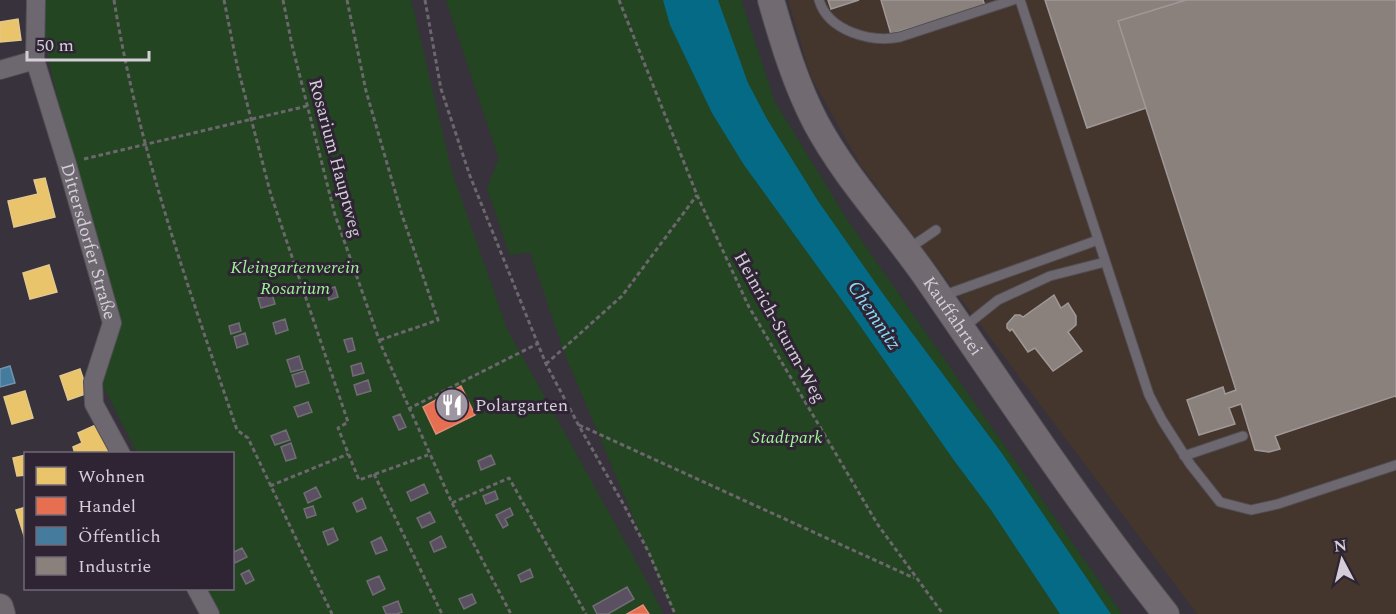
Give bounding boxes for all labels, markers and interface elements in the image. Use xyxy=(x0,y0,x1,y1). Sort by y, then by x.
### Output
scale bar xyxy=(27,24,148,62)
text: 50 m xyxy=(36,32,74,59)
street label: Rosarium Hauptweg xyxy=(301,76,370,240)
street label: Dittersdorfer Straße xyxy=(53,160,123,323)
street label: Heinrich-Sturm-Weg xyxy=(727,247,832,408)
park label: Kleingartenverein Rosarium xyxy=(230,254,360,302)
street label: Kauffahrtei xyxy=(916,271,989,361)
water label: Chemnitz xyxy=(840,275,909,356)
restaurant icon: Polargarten xyxy=(434,387,470,423)
place label: Polargarten xyxy=(475,392,568,419)
park label: Stadtpark xyxy=(751,424,823,451)
legend xyxy=(24,452,234,590)
text: Wohnen xyxy=(78,463,145,490)
text: Handel xyxy=(78,493,136,520)
text: Öffentlich xyxy=(78,523,161,550)
north arrow xyxy=(1312,530,1372,590)
text: N xyxy=(1332,533,1348,559)
text: Industrie xyxy=(78,553,151,580)

